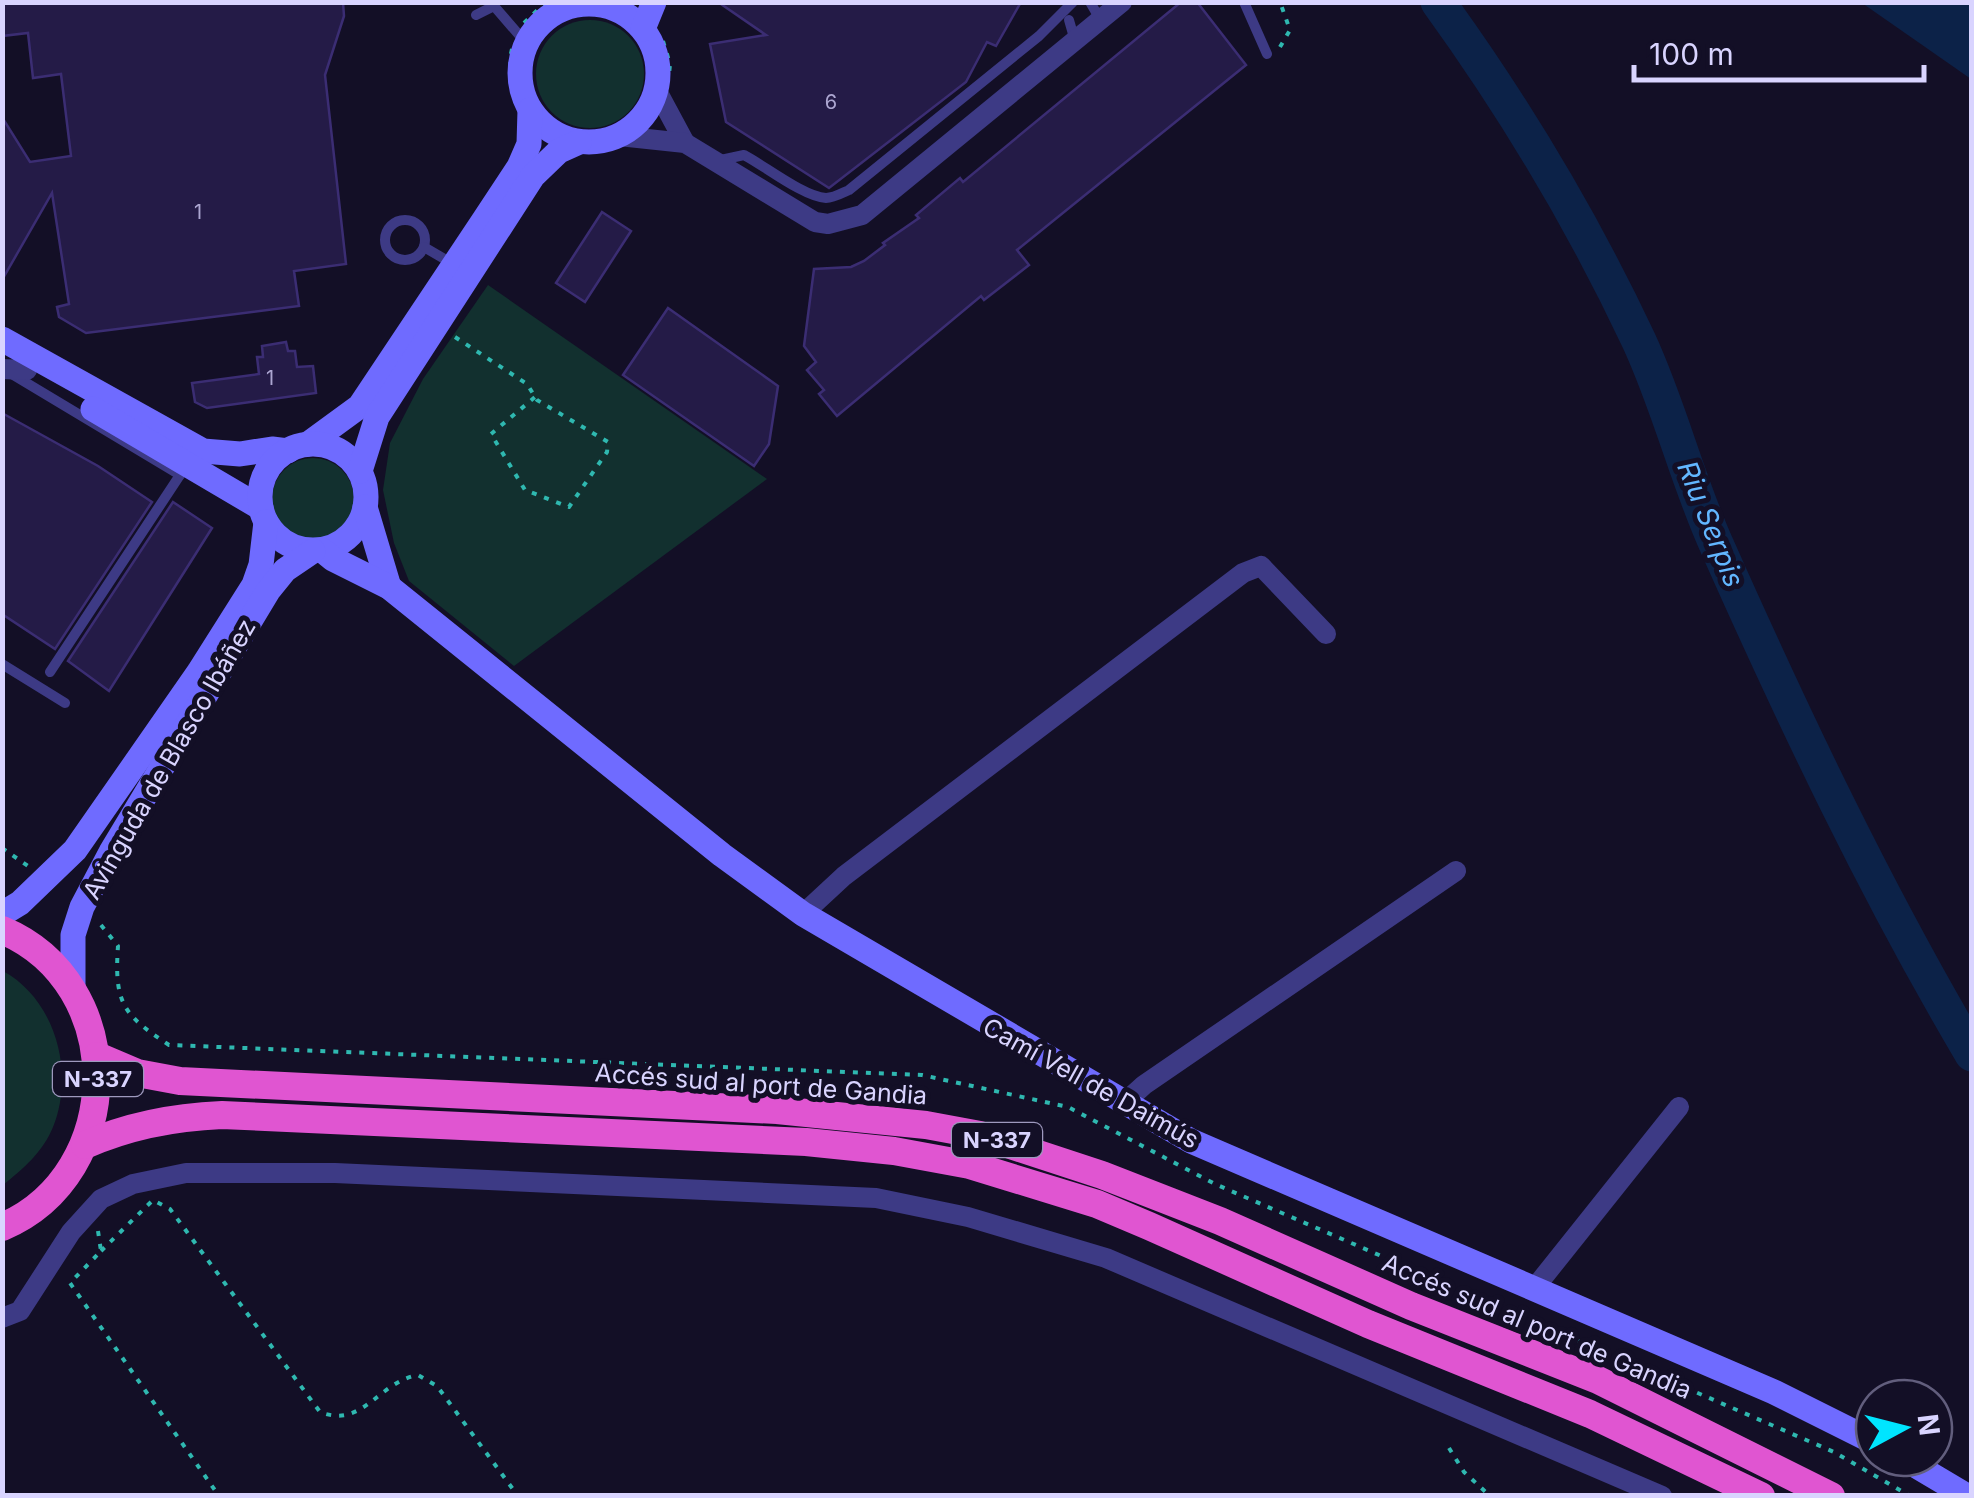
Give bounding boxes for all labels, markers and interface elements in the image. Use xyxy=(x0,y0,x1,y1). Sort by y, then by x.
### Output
scale bar xyxy=(1634,20,1924,82)
text: 100 m xyxy=(1649,36,1734,72)
house number: 6 xyxy=(825,90,837,114)
house number: 1 xyxy=(194,200,202,224)
house number: 1 xyxy=(266,366,274,390)
water label: Riu Serpis xyxy=(1670,456,1752,592)
street label: Avinguda de Blasco Ibáñez xyxy=(76,613,262,905)
street label: Camí Vell de Daimús xyxy=(978,1011,1204,1155)
street label: Accés sud al port de Gandia xyxy=(594,1057,928,1111)
road number: N-337 xyxy=(53,1062,143,1096)
road number: N-337 xyxy=(952,1123,1042,1157)
street label: Accés sud al port de Gandia xyxy=(1378,1247,1696,1405)
north arrow xyxy=(1854,1378,1954,1478)
text: N xyxy=(1911,1412,1947,1438)

